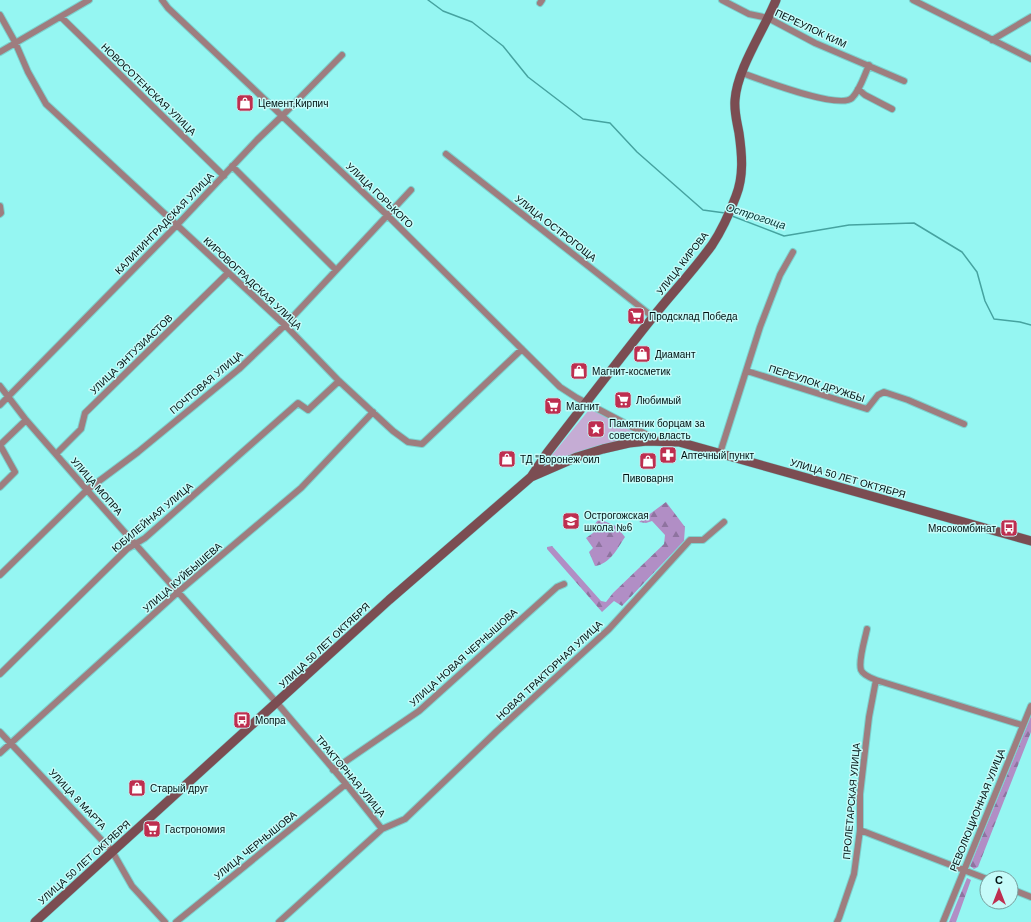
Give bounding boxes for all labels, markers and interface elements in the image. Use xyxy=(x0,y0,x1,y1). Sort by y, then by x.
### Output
street label: ПЕРЕУЛОК КИМ xyxy=(773,7,848,50)
street label: НОВОСОТЕНСКАЯ УЛИЦА xyxy=(99,41,199,138)
shop icon: Цемент,Кирпич xyxy=(235,93,255,113)
place label: Цемент,Кирпич xyxy=(258,98,328,109)
street label: УЛИЦА ГОРЬКОГО xyxy=(344,161,415,230)
street label: КАЛИНИНГРАДСКАЯ УЛИЦА xyxy=(113,170,216,276)
street label: УЛИЦА ОСТРОГОЩА xyxy=(513,193,599,264)
water label: Острогоща xyxy=(724,201,788,231)
street label: УЛИЦА КИРОВА xyxy=(654,229,711,297)
street label: КИРОВОГРАДСКАЯ УЛИЦА xyxy=(201,235,304,332)
supermarket icon: Продсклад Победа xyxy=(626,306,646,326)
place label: Продсклад Победа xyxy=(649,311,738,322)
street label: УЛИЦА ЭНТУЗИАСТОВ xyxy=(88,312,175,397)
shop icon: Диамант xyxy=(632,344,652,364)
street label: ПОЧТОВАЯ УЛИЦА xyxy=(168,348,245,416)
place label: Диамант xyxy=(655,349,696,360)
shop icon: Магнит-косметик xyxy=(569,361,589,381)
street label: ПЕРЕУЛОК ДРУЖБЫ xyxy=(767,363,866,404)
place label: Магнит-косметик xyxy=(592,366,671,377)
supermarket icon: Любимый xyxy=(613,390,633,410)
place label: Любимый xyxy=(636,395,681,406)
supermarket icon: Магнит xyxy=(543,396,563,416)
place label: Магнит xyxy=(566,401,600,412)
place label: Памятник борцам за советскую власть xyxy=(609,418,705,441)
place icon: Памятник борцам за советскую власть xyxy=(586,419,606,439)
pharmacy icon: Аптечный пункт xyxy=(658,445,678,465)
shop icon: ТД "Воронеж оил xyxy=(497,449,517,469)
place label: Аптечный пункт xyxy=(681,450,754,461)
shop icon: Пивоварня xyxy=(638,451,658,471)
place label: ТД "Воронеж оил xyxy=(520,454,600,465)
street label: УЛИЦА МОПРА xyxy=(69,455,125,518)
street label: УЛИЦА 50 ЛЕТ ОКТЯБРЯ xyxy=(789,457,907,500)
place label: Пивоварня xyxy=(623,473,673,484)
street label: ЮБИЛЕЙНАЯ УЛИЦА xyxy=(109,479,195,554)
place label: Острогожская школа №6 xyxy=(584,510,649,533)
school or university icon: Острогожская школа №6 xyxy=(561,511,581,531)
bus stop icon: Мясокомбинат xyxy=(999,518,1019,538)
place label: Мясокомбинат xyxy=(928,523,996,534)
street label: УЛИЦА КУЙБЫШЕВА xyxy=(140,539,224,614)
street label: УЛИЦА 50 ЛЕТ ОКТЯБРЯ xyxy=(277,601,372,690)
street label: УЛИЦА НОВАЯ ЧЕРНЫШОВА xyxy=(407,606,520,709)
street label: НОВАЯ ТРАКТОРНАЯ УЛИЦА xyxy=(494,618,605,722)
bus stop icon: Мопра xyxy=(232,710,252,730)
place label: Мопра xyxy=(255,715,286,726)
street label: ТРАКТОРНАЯ УЛИЦА xyxy=(313,734,388,819)
street label: ПРОЛЕТАРСКАЯ УЛИЦА xyxy=(841,742,862,860)
street label: РЕВОЛЮЦИОННАЯ УЛИЦА xyxy=(948,747,1007,873)
street label: УЛИЦА 8 МАРТА xyxy=(47,767,109,832)
shop icon: Старый друг xyxy=(127,778,147,798)
place label: Старый друг xyxy=(150,783,209,794)
street label: УЛИЦА ЧЕРНЫШОВА xyxy=(212,809,299,882)
street label: УЛИЦА 50 ЛЕТ ОКТЯБРЯ xyxy=(36,818,132,906)
supermarket icon: Гастрономия xyxy=(142,819,162,839)
place label: Гастрономия xyxy=(165,824,225,835)
north arrow xyxy=(979,870,1019,910)
text: С xyxy=(995,874,1003,886)

